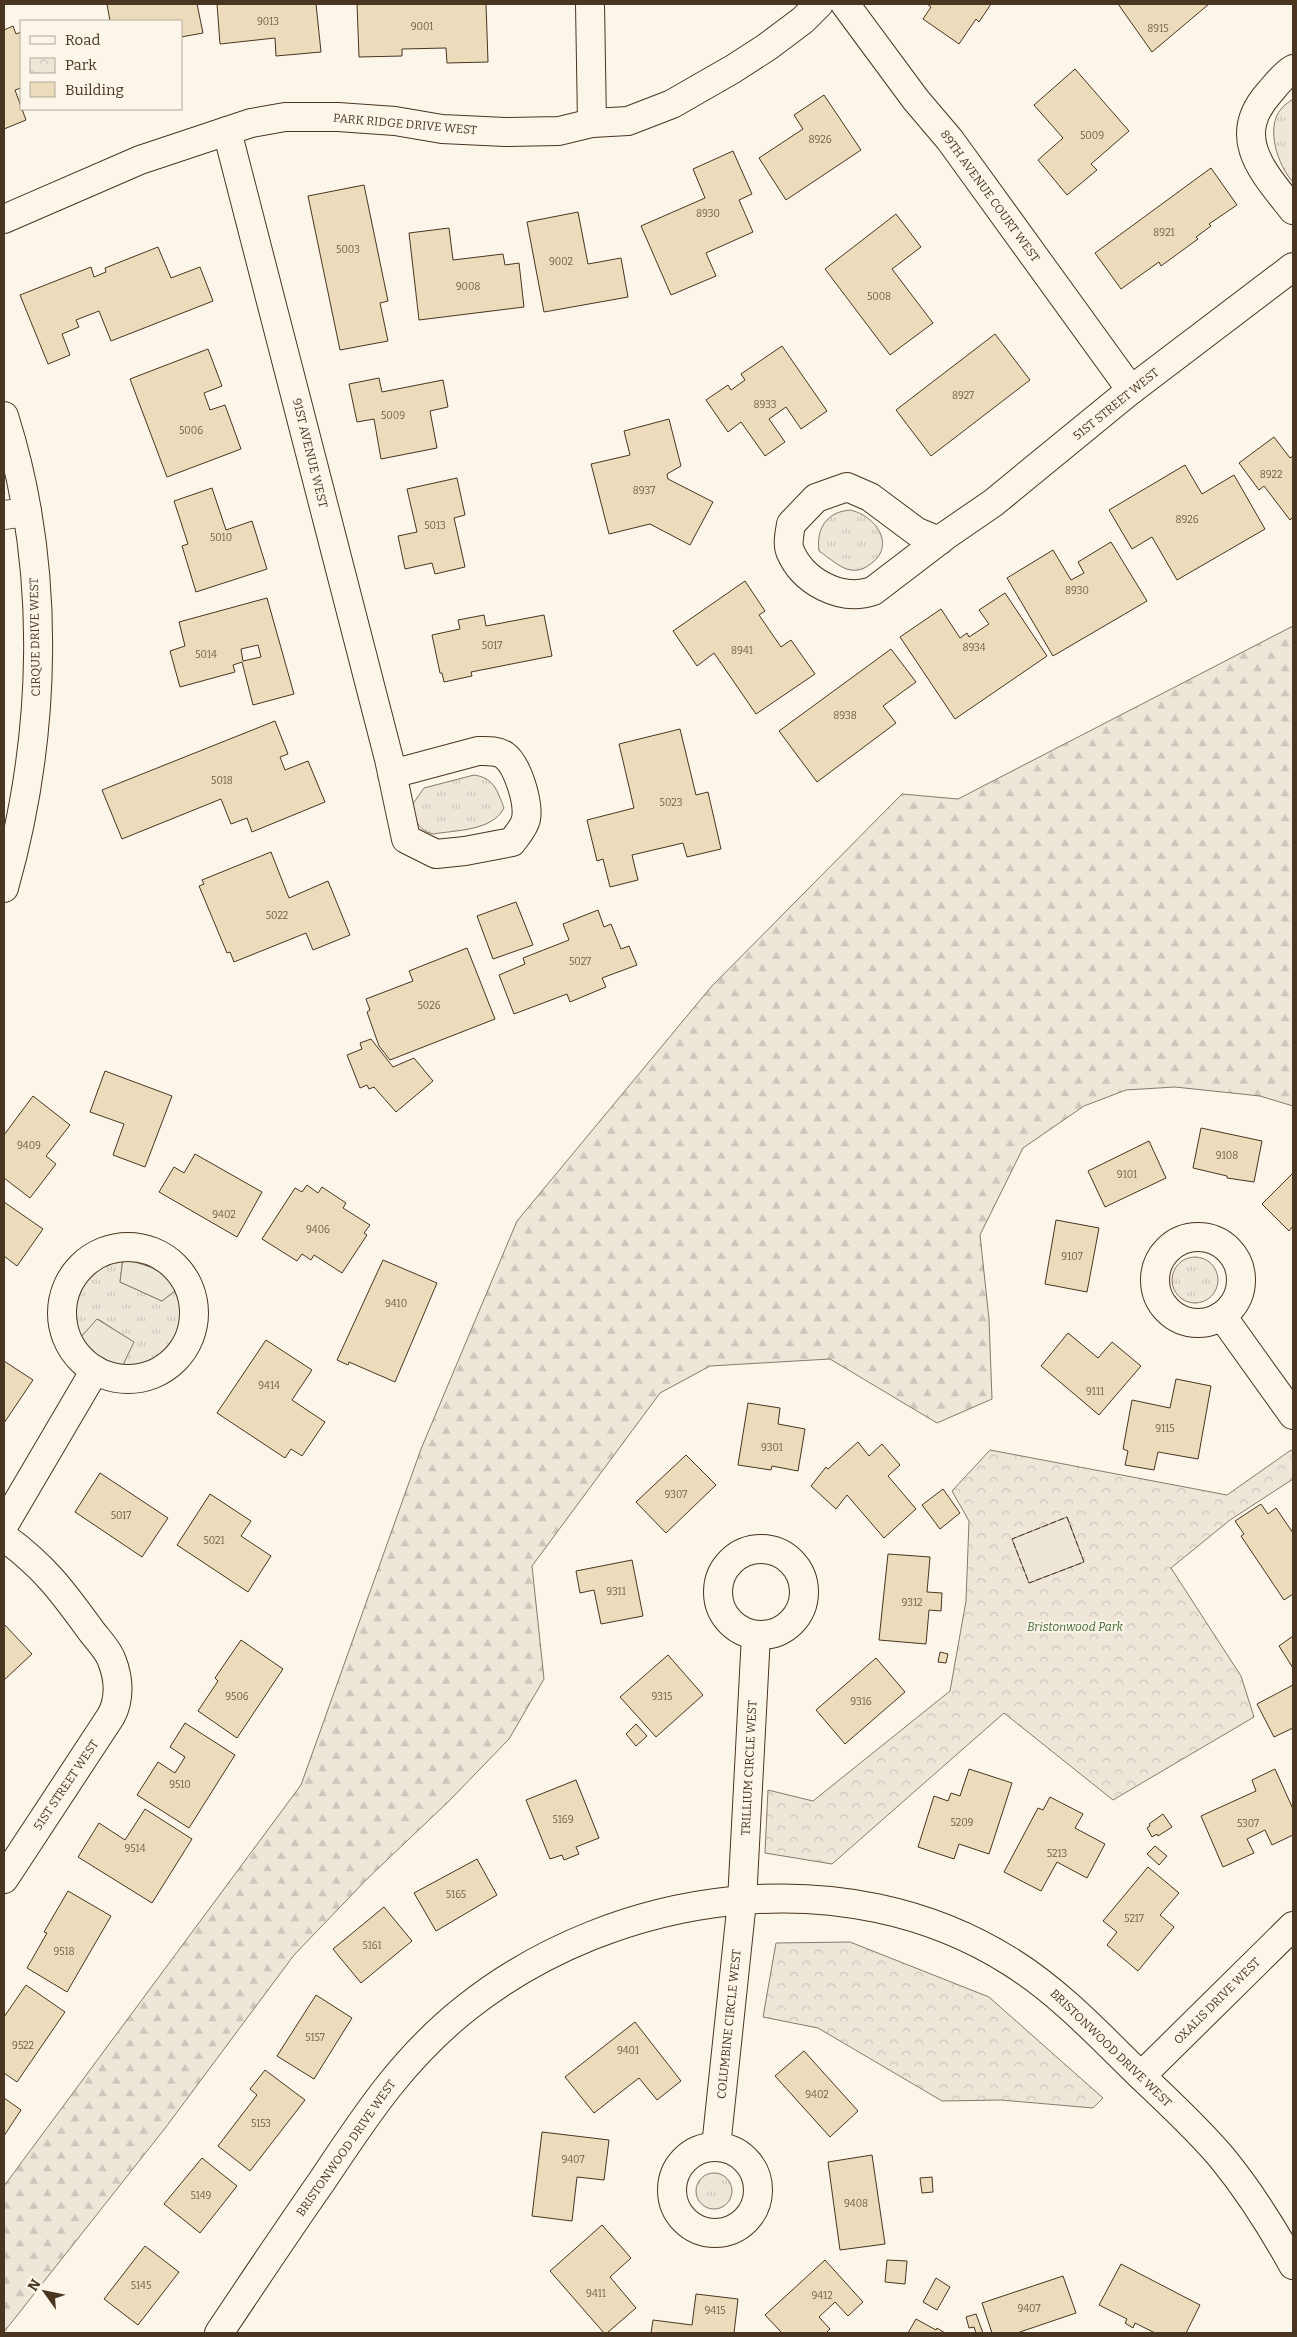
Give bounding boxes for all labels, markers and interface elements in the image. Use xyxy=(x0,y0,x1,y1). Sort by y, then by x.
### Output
house number: 9013 xyxy=(257,16,279,28)
legend xyxy=(20,20,182,110)
house number: 9001 xyxy=(411,21,433,33)
house number: 8915 xyxy=(1147,23,1169,35)
text: Road xyxy=(65,31,100,49)
text: Park xyxy=(65,56,97,74)
text: Building xyxy=(65,81,124,99)
street label: PARK RIDGE DRIVE WEST xyxy=(332,111,478,137)
street label: 89TH AVENUE COURT WEST xyxy=(937,127,1043,265)
house number: 5009 xyxy=(1080,130,1104,142)
house number: 8926 xyxy=(808,134,832,146)
house number: 8930 xyxy=(696,208,720,220)
house number: 8921 xyxy=(1153,227,1175,239)
house number: 5003 xyxy=(336,244,360,256)
house number: 9002 xyxy=(549,256,573,268)
house number: 9008 xyxy=(456,281,480,293)
house number: 5008 xyxy=(867,291,891,303)
street label: 51ST STREET WEST xyxy=(1070,365,1162,443)
house number: 8927 xyxy=(952,390,974,402)
street label: 91ST AVENUE WEST xyxy=(290,397,330,509)
house number: 8933 xyxy=(754,399,777,411)
house number: 5009 xyxy=(381,410,405,422)
house number: 5006 xyxy=(179,425,203,437)
house number: 8922 xyxy=(1260,469,1282,481)
house number: 8937 xyxy=(633,485,655,497)
house number: 8926 xyxy=(1175,514,1199,526)
house number: 5013 xyxy=(424,520,446,532)
house number: 5010 xyxy=(210,532,232,544)
street label: CIRQUE DRIVE WEST xyxy=(27,577,43,697)
house number: 8930 xyxy=(1065,585,1089,597)
house number: 5017 xyxy=(482,640,502,652)
house number: 8934 xyxy=(962,642,986,654)
house number: 8941 xyxy=(731,645,753,657)
house number: 5014 xyxy=(195,649,217,661)
house number: 8938 xyxy=(833,710,857,722)
house number: 5018 xyxy=(211,775,233,787)
house number: 5023 xyxy=(660,797,683,809)
house number: 5022 xyxy=(266,910,288,922)
house number: 5027 xyxy=(569,956,591,968)
house number: 5026 xyxy=(417,1000,441,1012)
house number: 9409 xyxy=(17,1140,41,1152)
house number: 9108 xyxy=(1216,1150,1238,1162)
house number: 9101 xyxy=(1117,1169,1137,1181)
house number: 9402 xyxy=(212,1209,236,1221)
house number: 9406 xyxy=(306,1224,330,1236)
house number: 9107 xyxy=(1061,1251,1083,1263)
house number: 9410 xyxy=(385,1298,407,1310)
house number: 9414 xyxy=(258,1380,280,1392)
house number: 9111 xyxy=(1086,1386,1104,1398)
house number: 9115 xyxy=(1155,1423,1175,1435)
house number: 9301 xyxy=(761,1442,783,1454)
house number: 9307 xyxy=(665,1489,687,1501)
house number: 5017 xyxy=(111,1510,131,1522)
house number: 5021 xyxy=(203,1535,225,1547)
house number: 9311 xyxy=(606,1586,626,1598)
house number: 9312 xyxy=(902,1597,922,1609)
park label: Bristonwood Park xyxy=(1027,1620,1124,1634)
house number: 9506 xyxy=(225,1691,249,1703)
house number: 9315 xyxy=(652,1691,672,1703)
house number: 9316 xyxy=(850,1696,872,1708)
street label: TRILLIUM CIRCLE WEST xyxy=(738,1700,760,1836)
street label: 51ST STREET WEST xyxy=(31,1737,101,1833)
house number: 9510 xyxy=(169,1779,191,1791)
house number: 5169 xyxy=(552,1814,574,1826)
house number: 5209 xyxy=(951,1817,974,1829)
house number: 5307 xyxy=(1237,1818,1259,1830)
house number: 9514 xyxy=(125,1843,146,1855)
house number: 5213 xyxy=(1047,1848,1067,1860)
house number: 5165 xyxy=(446,1889,466,1901)
house number: 5217 xyxy=(1124,1913,1144,1925)
house number: 5161 xyxy=(362,1940,382,1952)
house number: 9518 xyxy=(53,1946,75,1958)
street label: COLUMBINE CIRCLE WEST xyxy=(714,1949,744,2099)
street label: OXALIS DRIVE WEST xyxy=(1171,1955,1263,2047)
street label: BRISTONWOOD DRIVE WEST xyxy=(1047,1986,1175,2110)
house number: 5157 xyxy=(305,2032,325,2044)
house number: 9522 xyxy=(12,2040,34,2052)
house number: 9401 xyxy=(617,2045,639,2057)
street label: BRISTONWOOD DRIVE WEST xyxy=(293,2077,399,2219)
house number: 9402 xyxy=(805,2089,829,2101)
house number: 5153 xyxy=(251,2118,271,2130)
house number: 9407 xyxy=(561,2154,585,2166)
house number: 5149 xyxy=(191,2190,212,2202)
house number: 9408 xyxy=(844,2198,868,2210)
north arrow xyxy=(20,2267,70,2317)
text: N xyxy=(24,2276,45,2294)
house number: 5145 xyxy=(131,2280,151,2292)
house number: 9411 xyxy=(586,2288,606,2300)
house number: 9412 xyxy=(811,2290,833,2302)
house number: 9407 xyxy=(1017,2303,1041,2315)
house number: 9415 xyxy=(704,2305,726,2317)

